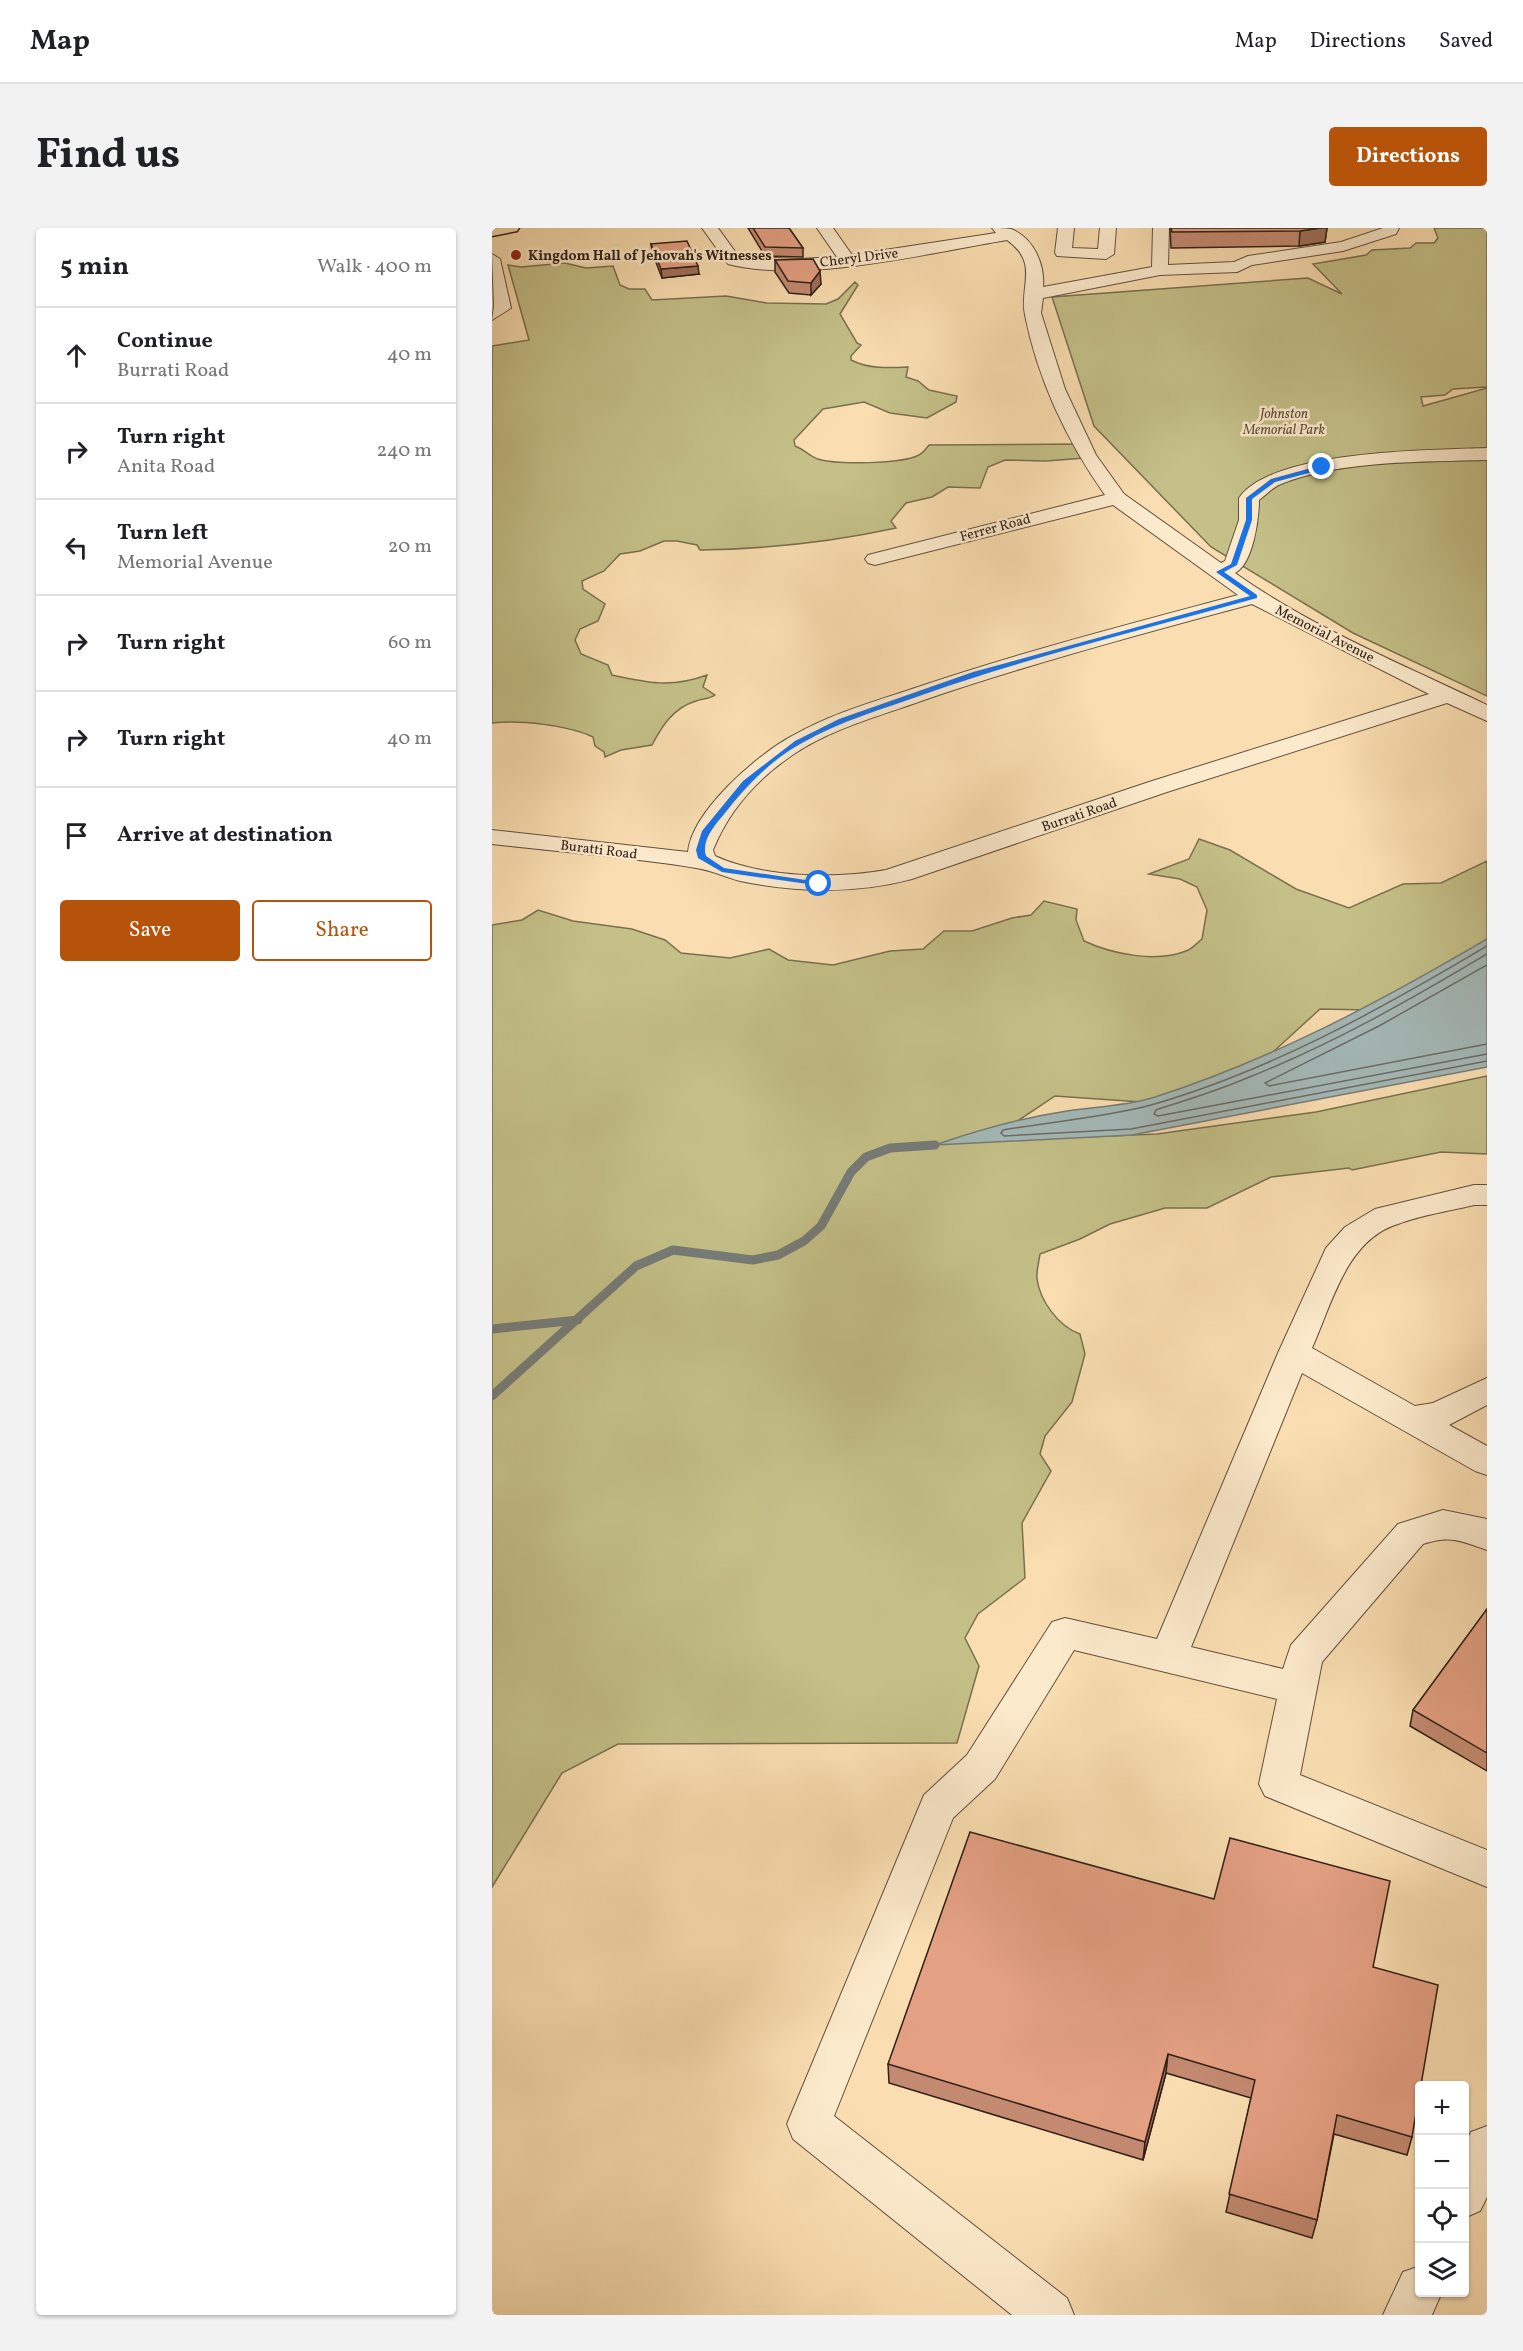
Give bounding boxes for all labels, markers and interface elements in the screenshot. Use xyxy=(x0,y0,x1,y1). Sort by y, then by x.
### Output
text: Map xyxy=(30,22,90,61)
text: Map xyxy=(1235,27,1277,56)
text: Directions xyxy=(1310,27,1406,56)
text: Saved xyxy=(1439,27,1493,56)
text: Find us xyxy=(36,127,180,186)
button: Directions xyxy=(1329,127,1487,186)
street label: Cheryl Drive xyxy=(819,244,900,273)
place label: Kingdom Hall of Jehovah's Witnesses xyxy=(528,247,772,266)
marker: Kingdom Hall of Jehovah's Witnesses xyxy=(509,248,523,262)
text: 5 min xyxy=(60,249,129,285)
text: Walk · 400 m xyxy=(317,253,432,281)
text: Continue xyxy=(117,326,213,357)
icon: ahead xyxy=(60,339,93,372)
text: 40 m xyxy=(387,341,432,369)
text: Burrati Road xyxy=(117,357,229,385)
park label: Johnston Memorial Park xyxy=(1242,405,1325,440)
text: Turn right xyxy=(117,422,225,453)
icon: right xyxy=(60,435,93,468)
text: 240 m xyxy=(377,437,432,465)
text: Anita Road xyxy=(117,453,215,481)
route end xyxy=(1308,453,1334,479)
street label: Ferrer Road xyxy=(958,510,1033,547)
text: Turn left xyxy=(117,518,208,549)
icon: left xyxy=(60,531,93,564)
text: 20 m xyxy=(388,533,432,561)
text: Memorial Avenue xyxy=(117,549,273,577)
street label: Memorial Avenue xyxy=(1271,601,1378,668)
icon: right xyxy=(60,627,93,660)
text: Turn right xyxy=(117,628,225,659)
text: 60 m xyxy=(388,629,432,657)
icon: right xyxy=(60,723,93,756)
text: Turn right xyxy=(117,724,225,755)
text: 40 m xyxy=(387,725,432,753)
street label: Burrati Road xyxy=(1039,794,1120,837)
icon: arrive xyxy=(60,819,93,852)
text: Arrive at destination xyxy=(117,820,333,851)
street label: Buratti Road xyxy=(559,836,639,865)
route start xyxy=(805,870,831,896)
button: Save xyxy=(60,900,240,961)
button: Share xyxy=(252,900,432,961)
map controls xyxy=(1415,2081,1469,2297)
button: + xyxy=(1415,2081,1469,2135)
button: − xyxy=(1415,2135,1469,2189)
button: locate xyxy=(1415,2189,1469,2243)
button: layers xyxy=(1415,2243,1469,2297)

